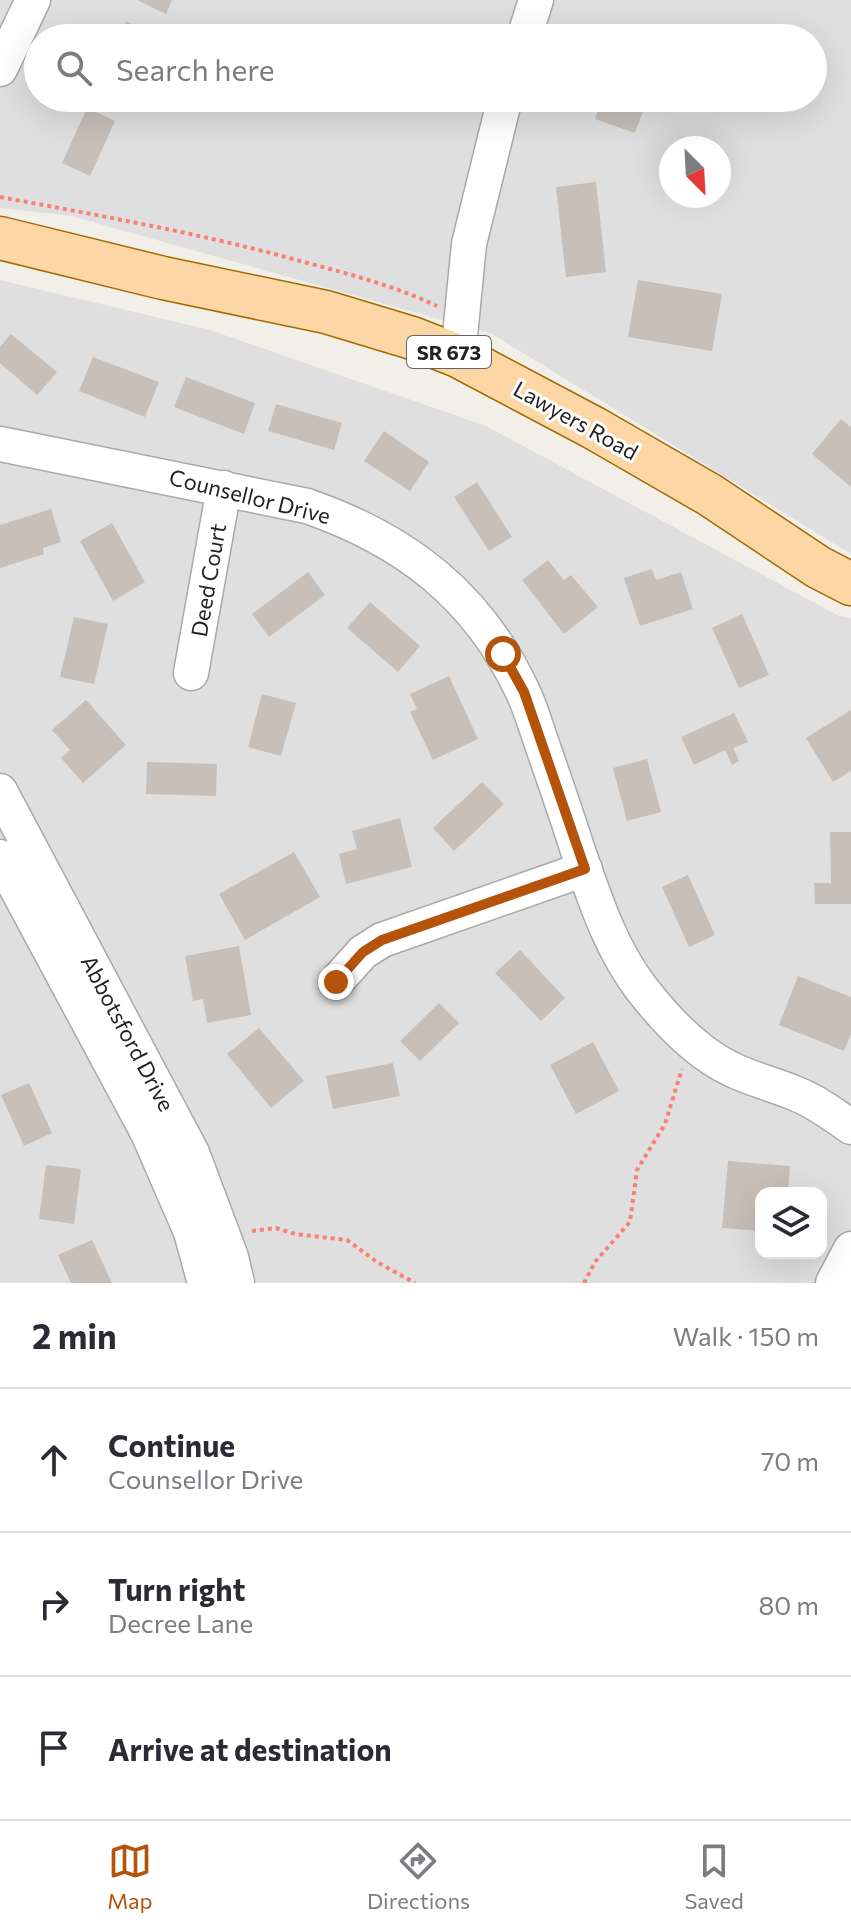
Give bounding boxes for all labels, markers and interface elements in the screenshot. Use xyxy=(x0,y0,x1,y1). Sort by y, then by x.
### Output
search box xyxy=(24,24,827,112)
icon: search xyxy=(52,46,96,90)
text: Search here xyxy=(116,50,275,87)
north arrow xyxy=(659,136,731,208)
road number: SR 673 xyxy=(407,336,491,368)
street label: Lawyers Road xyxy=(509,375,643,465)
street label: Counsellor Drive xyxy=(167,463,333,529)
street label: Deed Court xyxy=(185,521,231,639)
route start xyxy=(485,636,521,672)
street label: Abbotsford Drive xyxy=(75,950,181,1116)
route end xyxy=(318,964,354,1000)
map controls xyxy=(755,1187,827,1259)
button: layers xyxy=(755,1187,827,1259)
text: 2 min xyxy=(32,1314,117,1356)
text: Walk · 150 m xyxy=(673,1320,819,1351)
text: Continue xyxy=(108,1426,235,1463)
icon: ahead xyxy=(32,1438,76,1482)
text: 70 m xyxy=(761,1445,819,1476)
text: Counsellor Drive xyxy=(108,1463,303,1494)
text: Turn right xyxy=(108,1570,245,1607)
icon: right xyxy=(32,1582,76,1626)
text: 80 m xyxy=(759,1589,819,1620)
text: Decree Lane xyxy=(108,1607,253,1638)
icon: arrive xyxy=(32,1726,76,1770)
text: Arrive at destination xyxy=(108,1730,392,1767)
tab: Map xyxy=(107,1839,153,1914)
tab: Directions xyxy=(367,1839,470,1914)
tab: Saved xyxy=(684,1839,744,1914)

